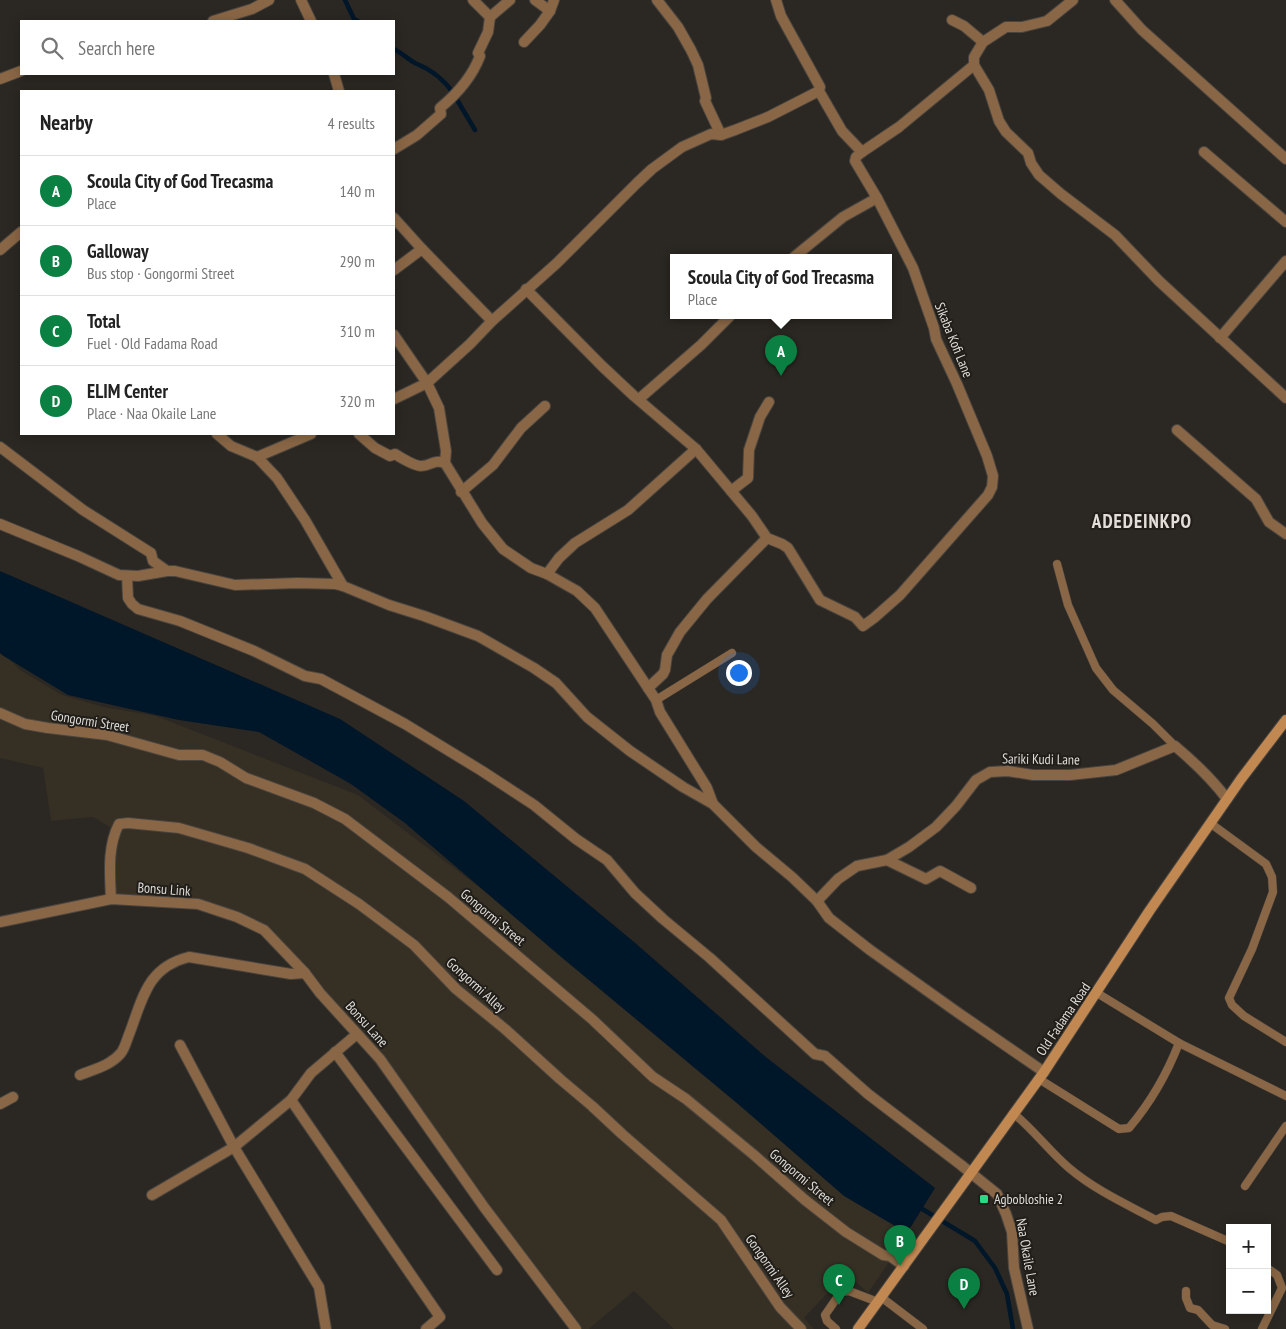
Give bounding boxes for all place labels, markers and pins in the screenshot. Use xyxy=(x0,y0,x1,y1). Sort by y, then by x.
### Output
pin: A xyxy=(765,335,797,376)
place label: Agbobloshie 2 xyxy=(994,1190,1063,1208)
marker: Agbobloshie 2 xyxy=(978,1193,990,1205)
pin: B xyxy=(884,1225,916,1266)
pin: C xyxy=(823,1264,855,1305)
pin: D xyxy=(948,1268,980,1309)

